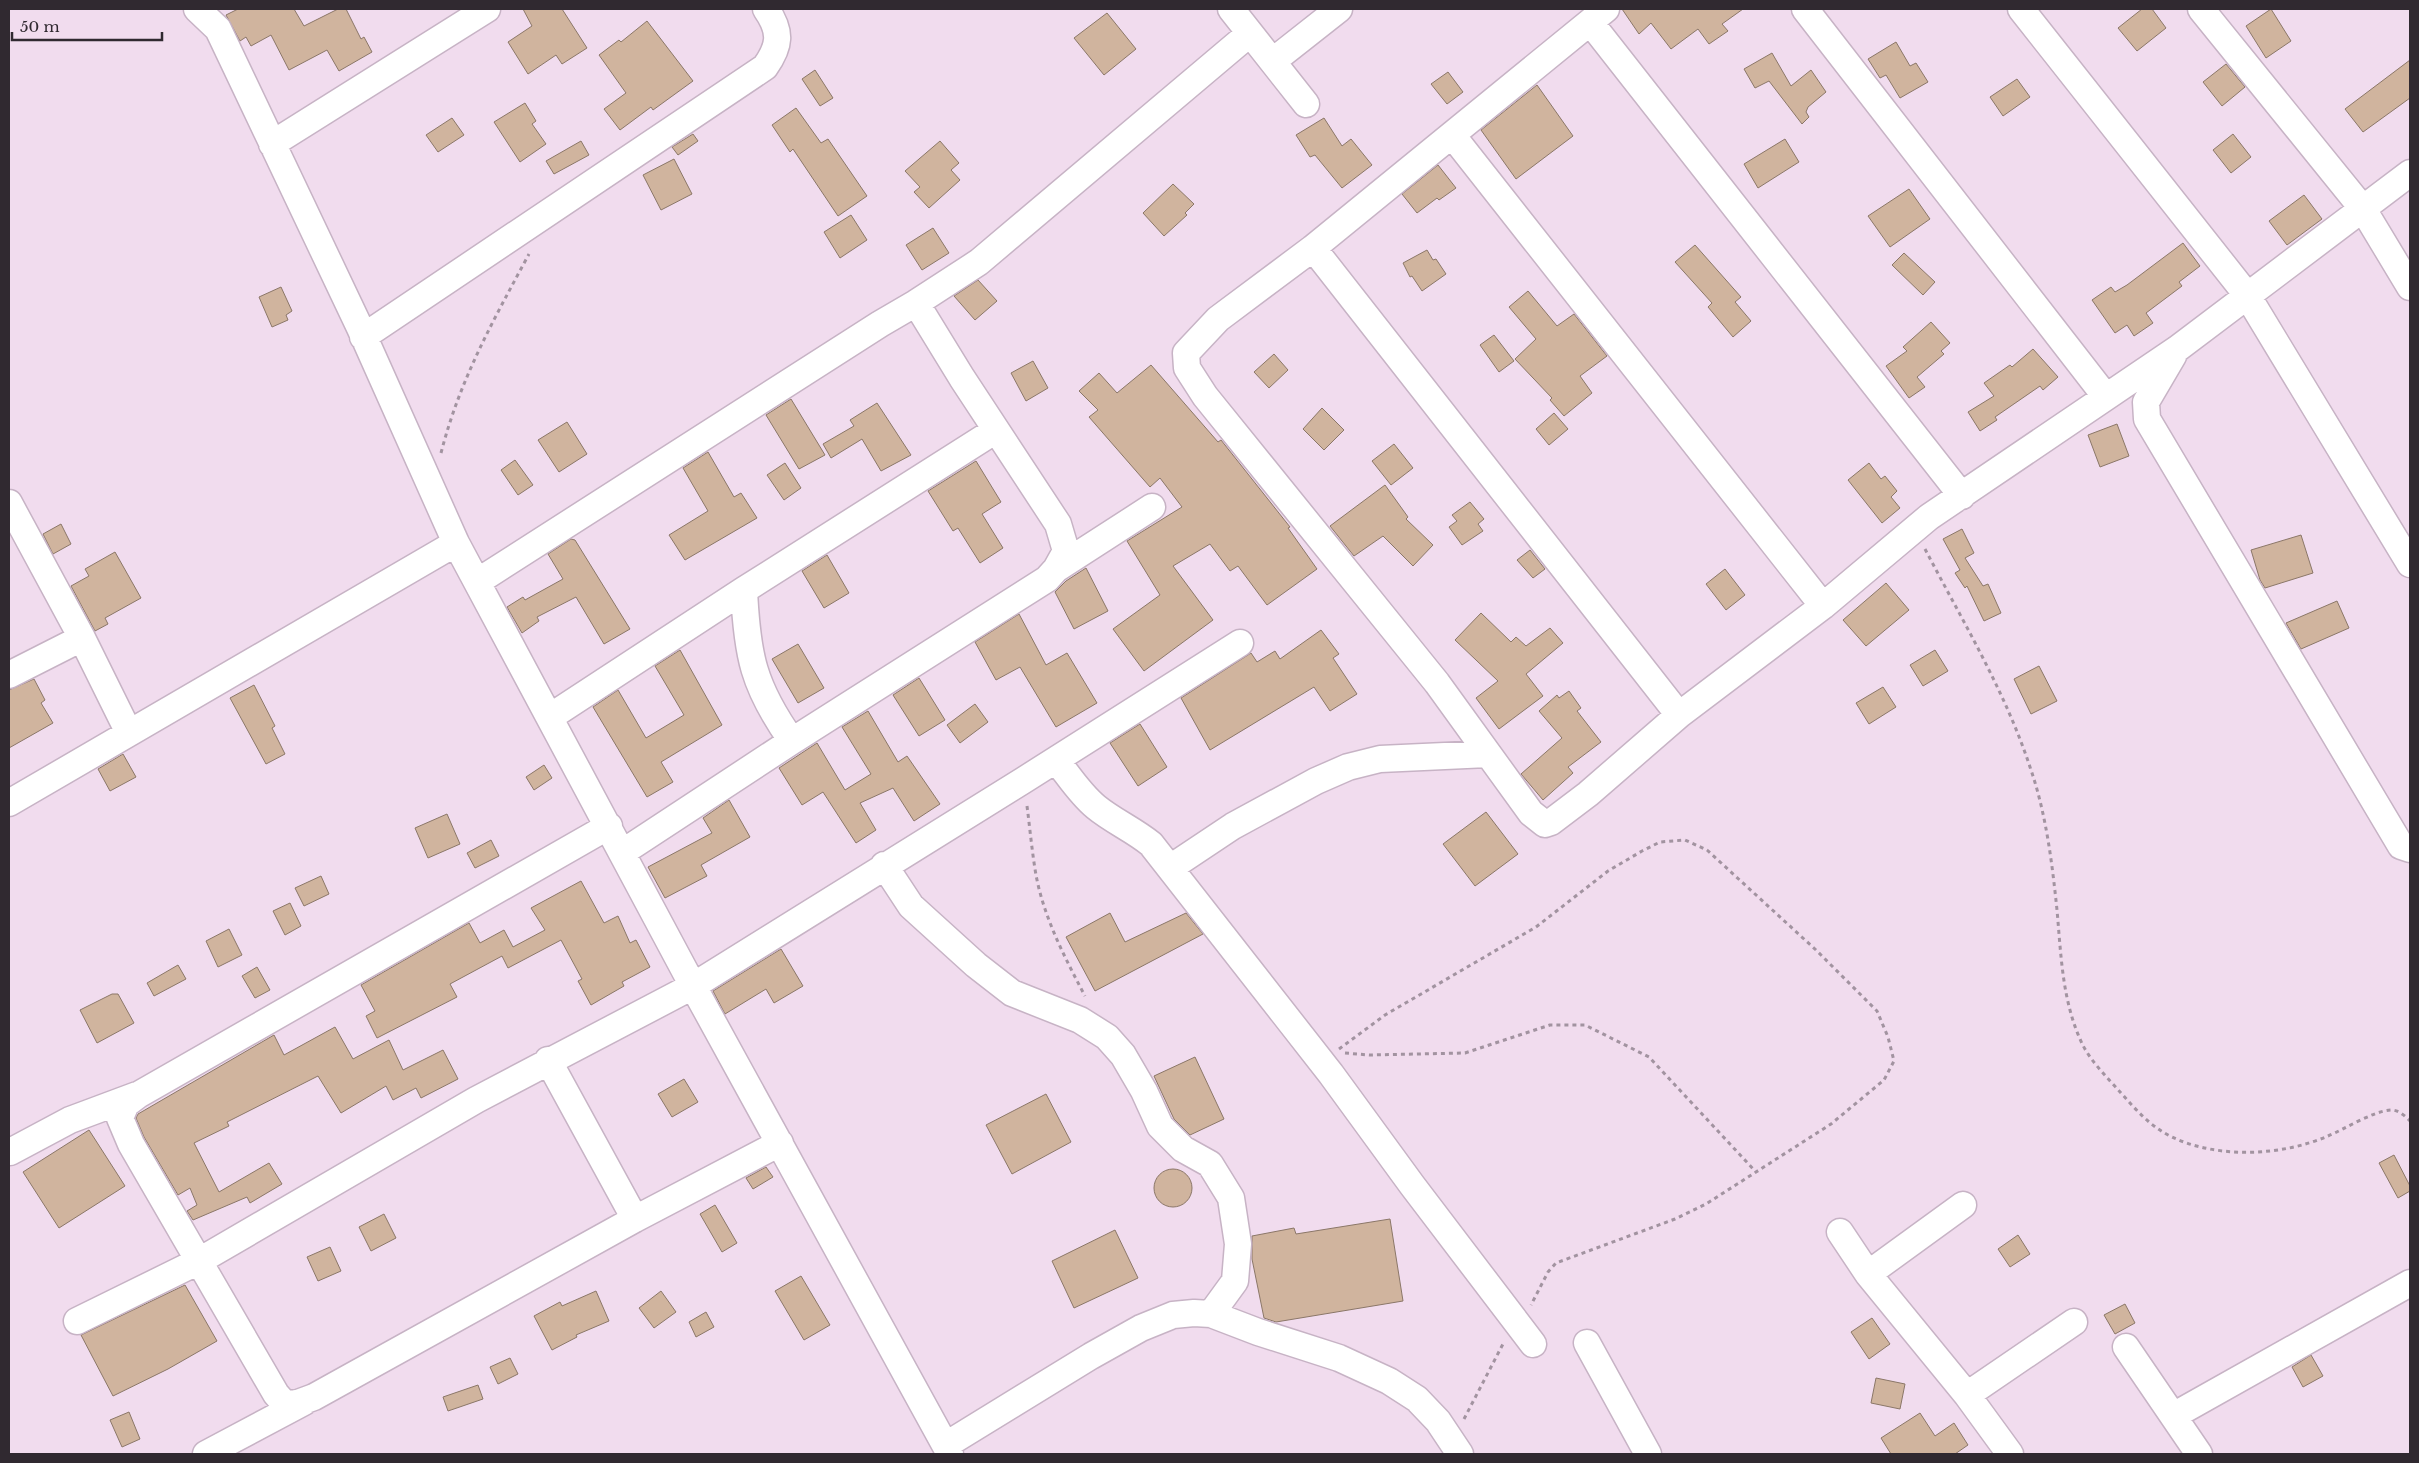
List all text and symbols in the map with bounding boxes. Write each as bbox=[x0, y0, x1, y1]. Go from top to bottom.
scale bar bbox=[12, 10, 162, 42]
text: 50 m bbox=[20, 17, 60, 36]

